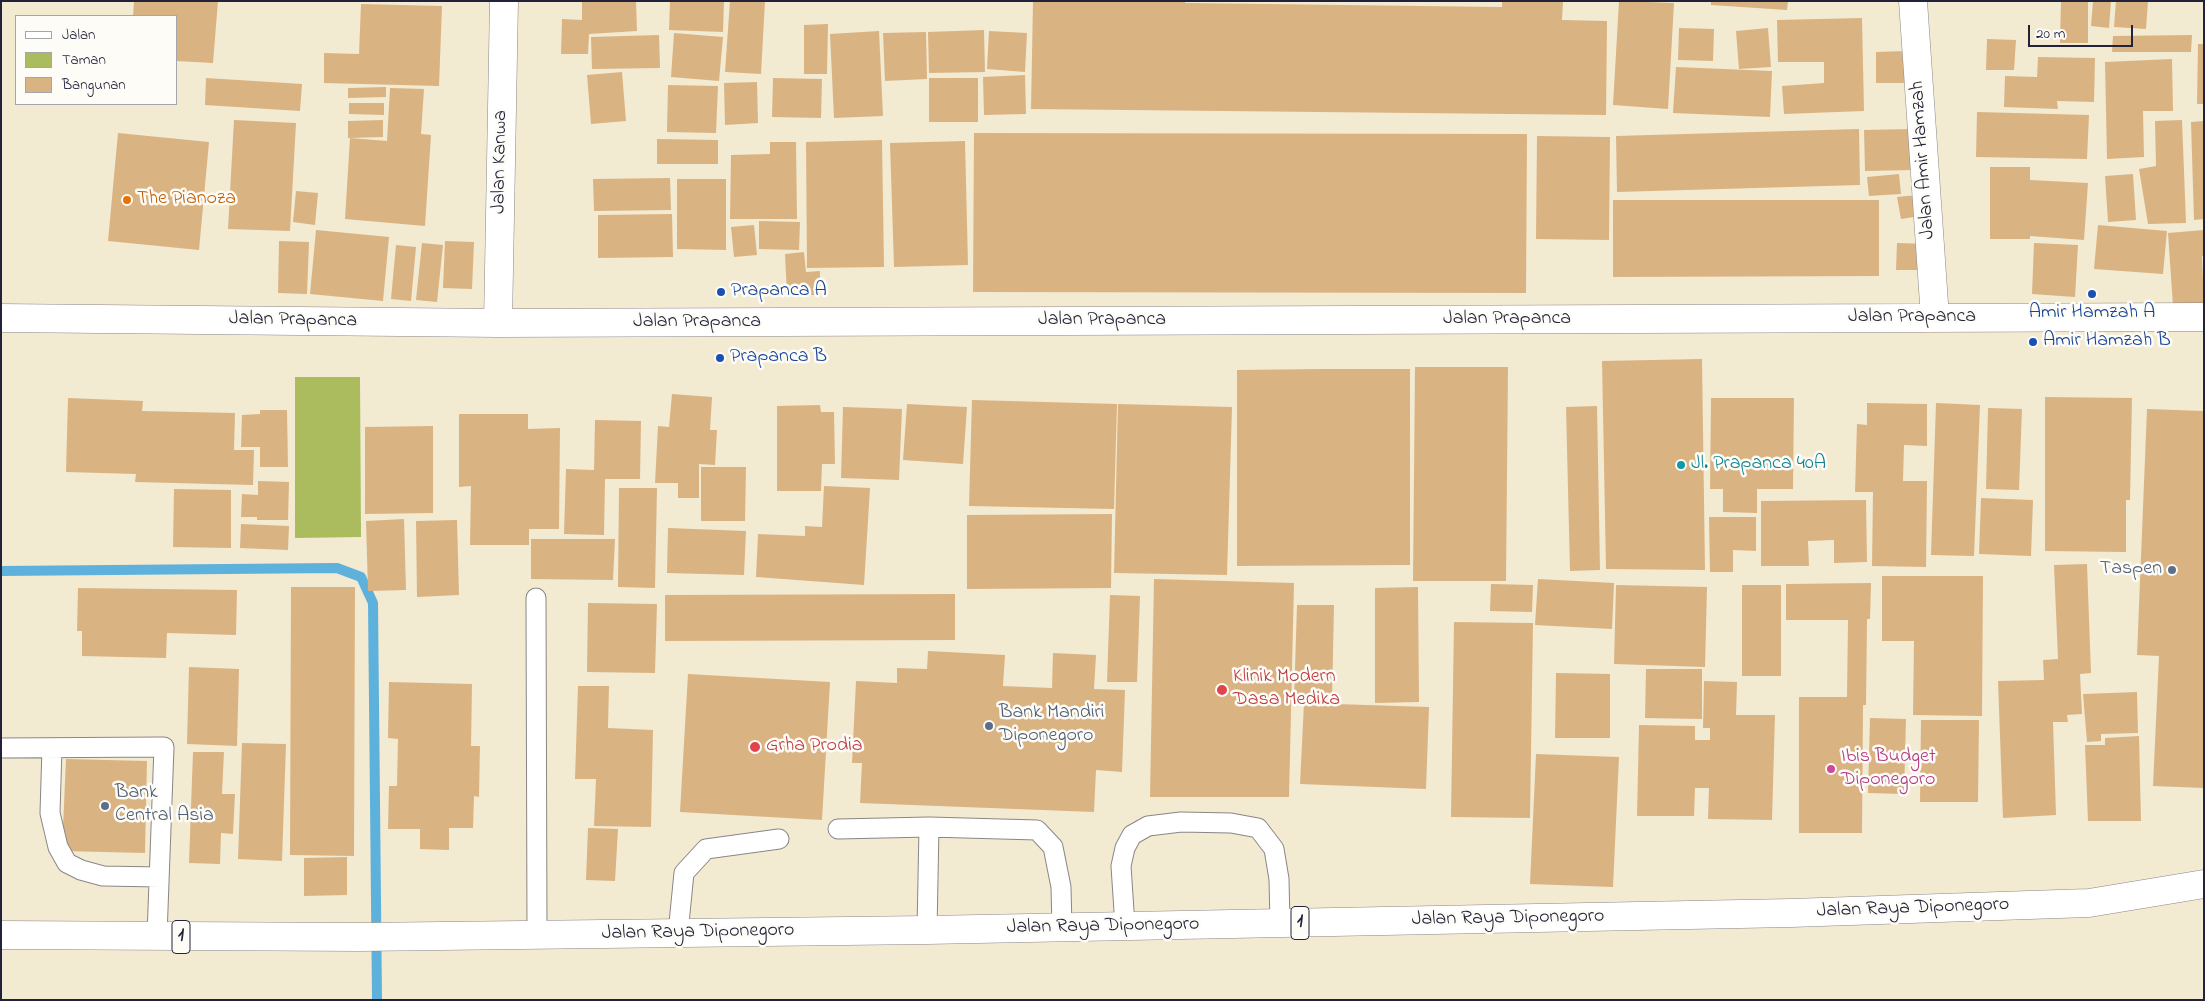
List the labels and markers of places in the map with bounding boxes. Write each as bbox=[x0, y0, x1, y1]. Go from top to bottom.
place label: The Pianoza bbox=[137, 188, 236, 212]
marker: The Pianoza bbox=[121, 194, 133, 206]
place label: Prapanca A bbox=[731, 280, 827, 304]
marker: Prapanca A bbox=[715, 286, 727, 298]
marker: Amir Hamzah A bbox=[2086, 288, 2098, 300]
place label: Amir Hamzah A bbox=[2029, 302, 2155, 326]
place label: Amir Hamzah B bbox=[2043, 330, 2171, 354]
marker: Amir Hamzah B bbox=[2027, 336, 2039, 348]
place label: Prapanca B bbox=[730, 346, 827, 370]
marker: Prapanca B bbox=[714, 352, 726, 364]
place label: Jl. Prapanca 40A bbox=[1691, 453, 1826, 477]
marker: Jl. Prapanca 40A bbox=[1675, 459, 1687, 471]
place label: Taspen bbox=[2100, 558, 2162, 582]
marker: Taspen bbox=[2166, 564, 2178, 576]
place label: Klinik Modern Dasa Medika bbox=[1233, 666, 1340, 713]
marker: Klinik Modern Dasa Medika bbox=[1215, 683, 1229, 697]
place label: Bank Mandiri Diponegoro bbox=[999, 702, 1104, 749]
marker: Bank Mandiri Diponegoro bbox=[983, 720, 995, 732]
place label: Grha Prodia bbox=[766, 735, 863, 759]
marker: Grha Prodia bbox=[748, 740, 762, 754]
place label: Ibis Budget Diponegoro bbox=[1841, 746, 1936, 793]
marker: Ibis Budget Diponegoro bbox=[1825, 763, 1837, 775]
place label: Bank Central Asia bbox=[115, 782, 214, 829]
marker: Bank Central Asia bbox=[99, 800, 111, 812]

